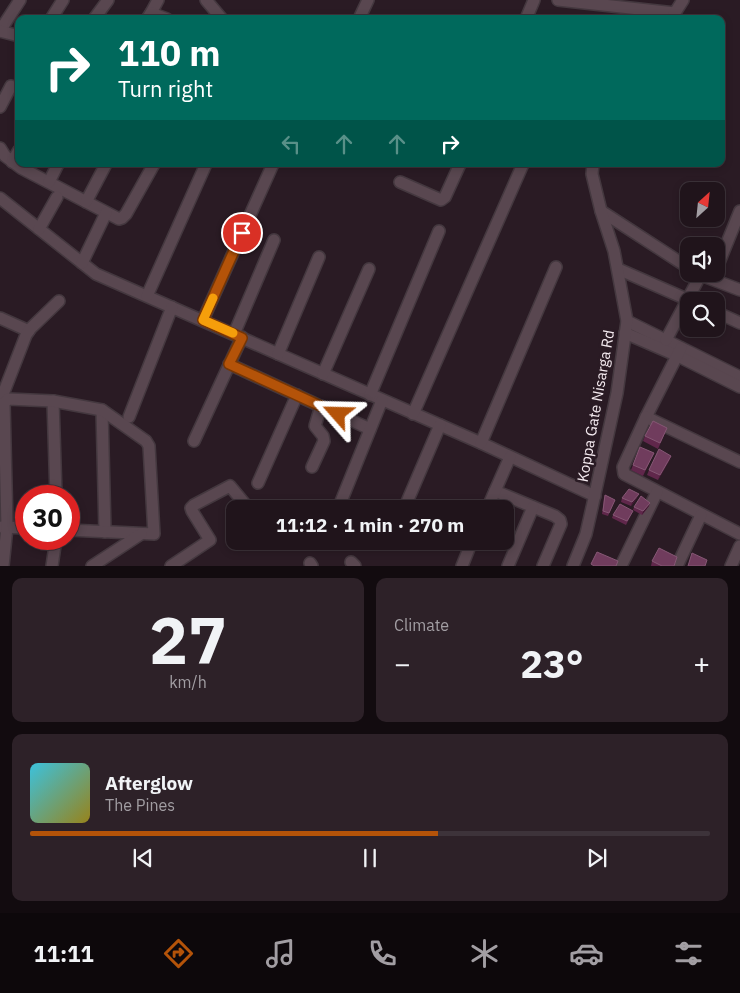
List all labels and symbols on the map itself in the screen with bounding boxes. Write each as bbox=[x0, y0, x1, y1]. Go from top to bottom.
north arrow bbox=[680, 182, 725, 228]
pin bbox=[221, 212, 263, 254]
street label: Koppa Gate Nisarga Rd bbox=[573, 328, 618, 484]
position arrow bbox=[311, 387, 363, 439]
speed limit sign: 30 bbox=[15, 485, 80, 550]

